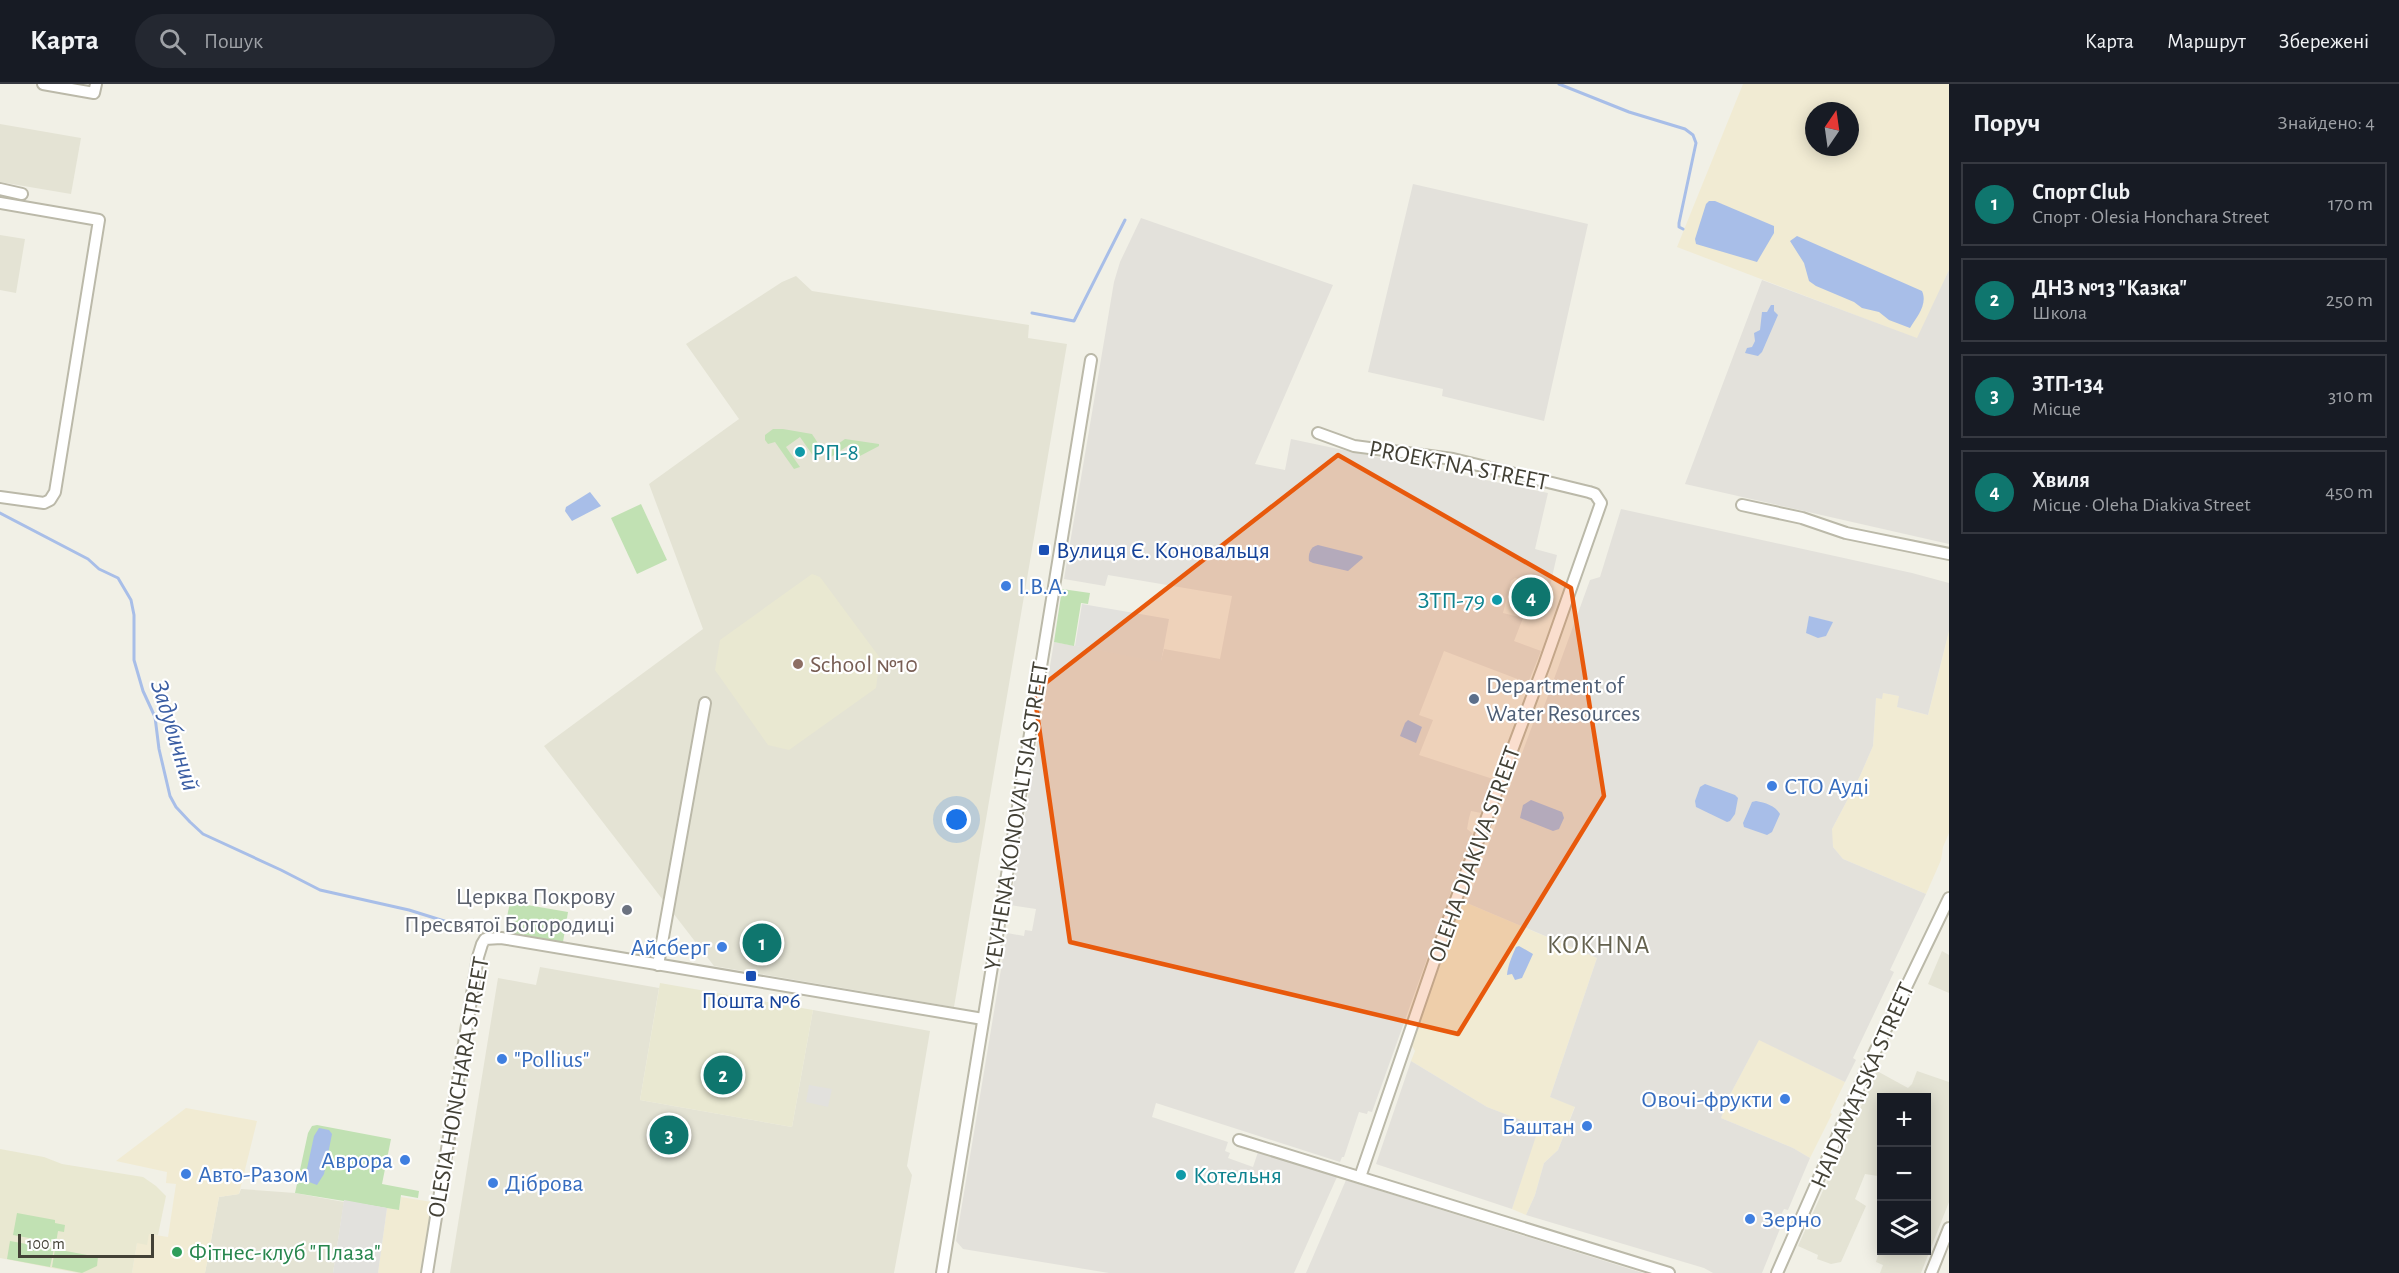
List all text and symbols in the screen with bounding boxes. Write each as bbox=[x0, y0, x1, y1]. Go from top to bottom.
search box bbox=[135, 14, 555, 68]
icon: search bbox=[156, 25, 189, 58]
text: Карта bbox=[30, 27, 99, 55]
text: Пошук bbox=[204, 30, 263, 52]
text: Карта bbox=[2085, 31, 2134, 52]
text: Маршрут bbox=[2167, 31, 2246, 52]
text: Збережені bbox=[2279, 31, 2369, 52]
north arrow bbox=[1805, 102, 1859, 156]
text: Поруч bbox=[1973, 110, 2040, 136]
text: Знайдено: 4 bbox=[2277, 113, 2375, 133]
text: Спорт Club bbox=[2032, 181, 2130, 203]
text: 1 bbox=[1991, 194, 1998, 214]
text: 170 m bbox=[2328, 194, 2373, 214]
text: Спорт · Olesia Honchara Street bbox=[2032, 207, 2269, 227]
text: ДНЗ №13 "Казка" bbox=[2032, 277, 2187, 299]
text: 2 bbox=[1990, 290, 1999, 310]
text: 250 m bbox=[2326, 290, 2373, 310]
text: Школа bbox=[2032, 303, 2087, 323]
text: ЗТП-134 bbox=[2032, 373, 2104, 395]
text: 3 bbox=[1990, 386, 1999, 406]
text: 310 m bbox=[2328, 386, 2373, 406]
text: Місце bbox=[2032, 399, 2081, 419]
street label: PROEKTNA STREET bbox=[1367, 437, 1551, 495]
place label: РП-8 bbox=[812, 441, 859, 465]
marker: РП-8 bbox=[793, 445, 807, 459]
text: Хвиля bbox=[2032, 469, 2090, 491]
text: 4 bbox=[1989, 482, 2000, 502]
text: 450 m bbox=[2325, 482, 2373, 502]
text: Місце · Oleha Diakiva Street bbox=[2032, 495, 2251, 515]
place label: Вулиця Є. Коновальця bbox=[1056, 539, 1270, 563]
marker: Вулиця Є. Коновальця bbox=[1037, 543, 1051, 557]
pin: 4 bbox=[1512, 574, 1550, 620]
place label: І.В.А. bbox=[1018, 575, 1068, 599]
marker: І.В.А. bbox=[999, 579, 1013, 593]
place label: ЗТП-79 bbox=[1418, 589, 1485, 613]
marker: ЗТП-79 bbox=[1490, 593, 1504, 607]
place label: School №10 bbox=[810, 653, 918, 677]
marker: School №10 bbox=[791, 657, 805, 671]
street label: YEVHENA KONOVALTSIA STREET bbox=[981, 660, 1053, 972]
place label: Department of Water Resources bbox=[1486, 674, 1640, 726]
water label: Задубичний bbox=[146, 677, 204, 794]
marker: Department of Water Resources bbox=[1467, 692, 1481, 706]
street label: OLEHA DIAKIVA STREET bbox=[1425, 743, 1525, 965]
place label: СТО Ауді bbox=[1784, 775, 1869, 799]
marker: СТО Ауді bbox=[1765, 779, 1779, 793]
your location bbox=[942, 805, 971, 834]
place label: Церква Покрову Пресвятої Богородиці bbox=[404, 885, 616, 937]
marker: Церква Покрову Пресвятої Богородиці bbox=[620, 903, 634, 917]
pin: 1 bbox=[742, 920, 782, 966]
district label: KOKHNA bbox=[1547, 932, 1651, 958]
place label: Айсберг bbox=[630, 936, 711, 960]
marker: Айсберг bbox=[715, 940, 729, 954]
street label: OLESIA HONCHARA STREET bbox=[424, 955, 494, 1219]
marker: Пошта №6 bbox=[744, 969, 758, 983]
street label: HAIDAMATSKA STREET bbox=[1807, 979, 1919, 1192]
place label: Пошта №6 bbox=[701, 989, 801, 1013]
place label: "Pollius" bbox=[514, 1048, 589, 1072]
marker: "Pollius" bbox=[495, 1052, 509, 1066]
pin: 2 bbox=[704, 1052, 742, 1098]
place label: Овочі-фрукти bbox=[1641, 1088, 1773, 1112]
marker: Овочі-фрукти bbox=[1778, 1092, 1792, 1106]
map controls bbox=[1877, 1093, 1931, 1255]
button: + bbox=[1877, 1093, 1931, 1147]
pin: 3 bbox=[650, 1112, 688, 1158]
place label: Баштан bbox=[1502, 1115, 1575, 1139]
marker: Баштан bbox=[1580, 1119, 1594, 1133]
button: − bbox=[1877, 1147, 1931, 1201]
place label: Аврора bbox=[321, 1149, 393, 1173]
marker: Аврора bbox=[398, 1153, 412, 1167]
place label: Авто-Разом bbox=[198, 1163, 309, 1187]
place label: Котельня bbox=[1193, 1164, 1282, 1188]
marker: Авто-Разом bbox=[179, 1167, 193, 1181]
marker: Котельня bbox=[1174, 1168, 1188, 1182]
place label: Діброва bbox=[505, 1172, 584, 1196]
marker: Діброва bbox=[486, 1176, 500, 1190]
button: layers bbox=[1877, 1201, 1931, 1255]
place label: Зерно bbox=[1762, 1208, 1822, 1232]
marker: Зерно bbox=[1743, 1212, 1757, 1226]
scale bar bbox=[18, 1231, 154, 1258]
text: 100 m bbox=[27, 1236, 65, 1252]
place label: Фітнес-клуб "Плаза" bbox=[189, 1241, 381, 1265]
marker: Фітнес-клуб "Плаза" bbox=[170, 1245, 184, 1259]

